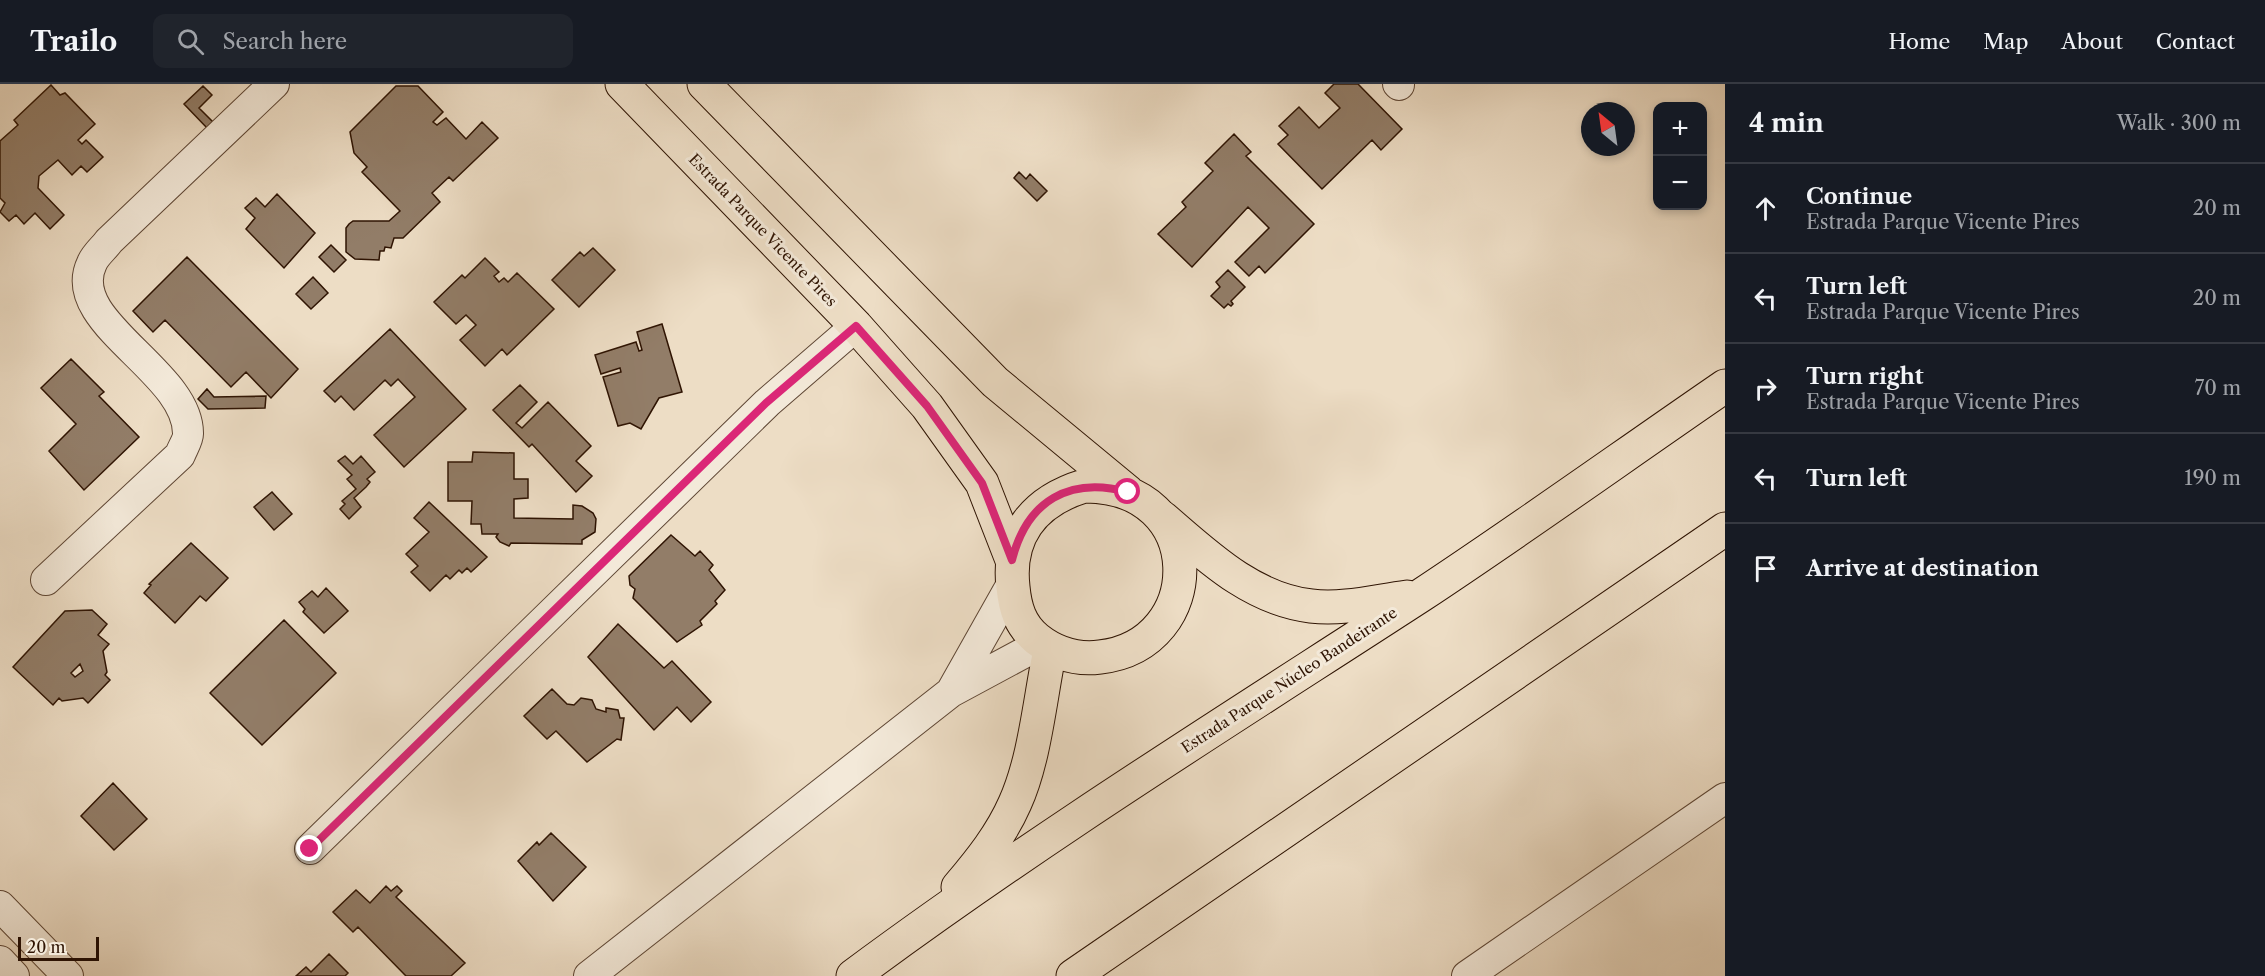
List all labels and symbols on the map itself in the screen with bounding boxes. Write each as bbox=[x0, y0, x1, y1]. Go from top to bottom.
north arrow bbox=[1581, 102, 1635, 156]
street label: Estrada Parque Vicente Pires bbox=[685, 150, 841, 310]
route start bbox=[1114, 478, 1140, 504]
street label: Estrada Parque Núcleo Bandeirante bbox=[1177, 603, 1401, 757]
route end bbox=[296, 835, 322, 861]
scale bar bbox=[18, 934, 99, 962]

